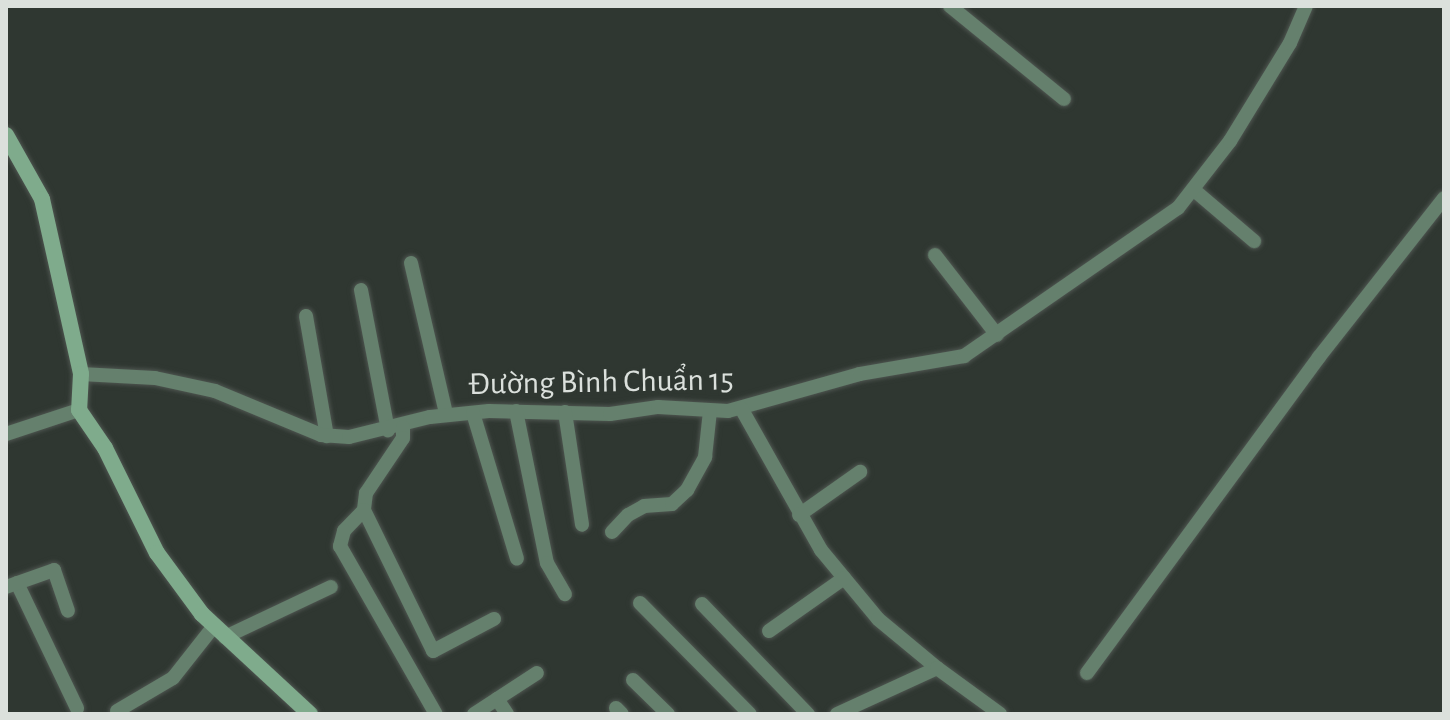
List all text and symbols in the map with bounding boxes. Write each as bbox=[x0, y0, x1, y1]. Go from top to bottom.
street label: Đường Bình Chuẩn 15 bbox=[468, 360, 734, 404]

